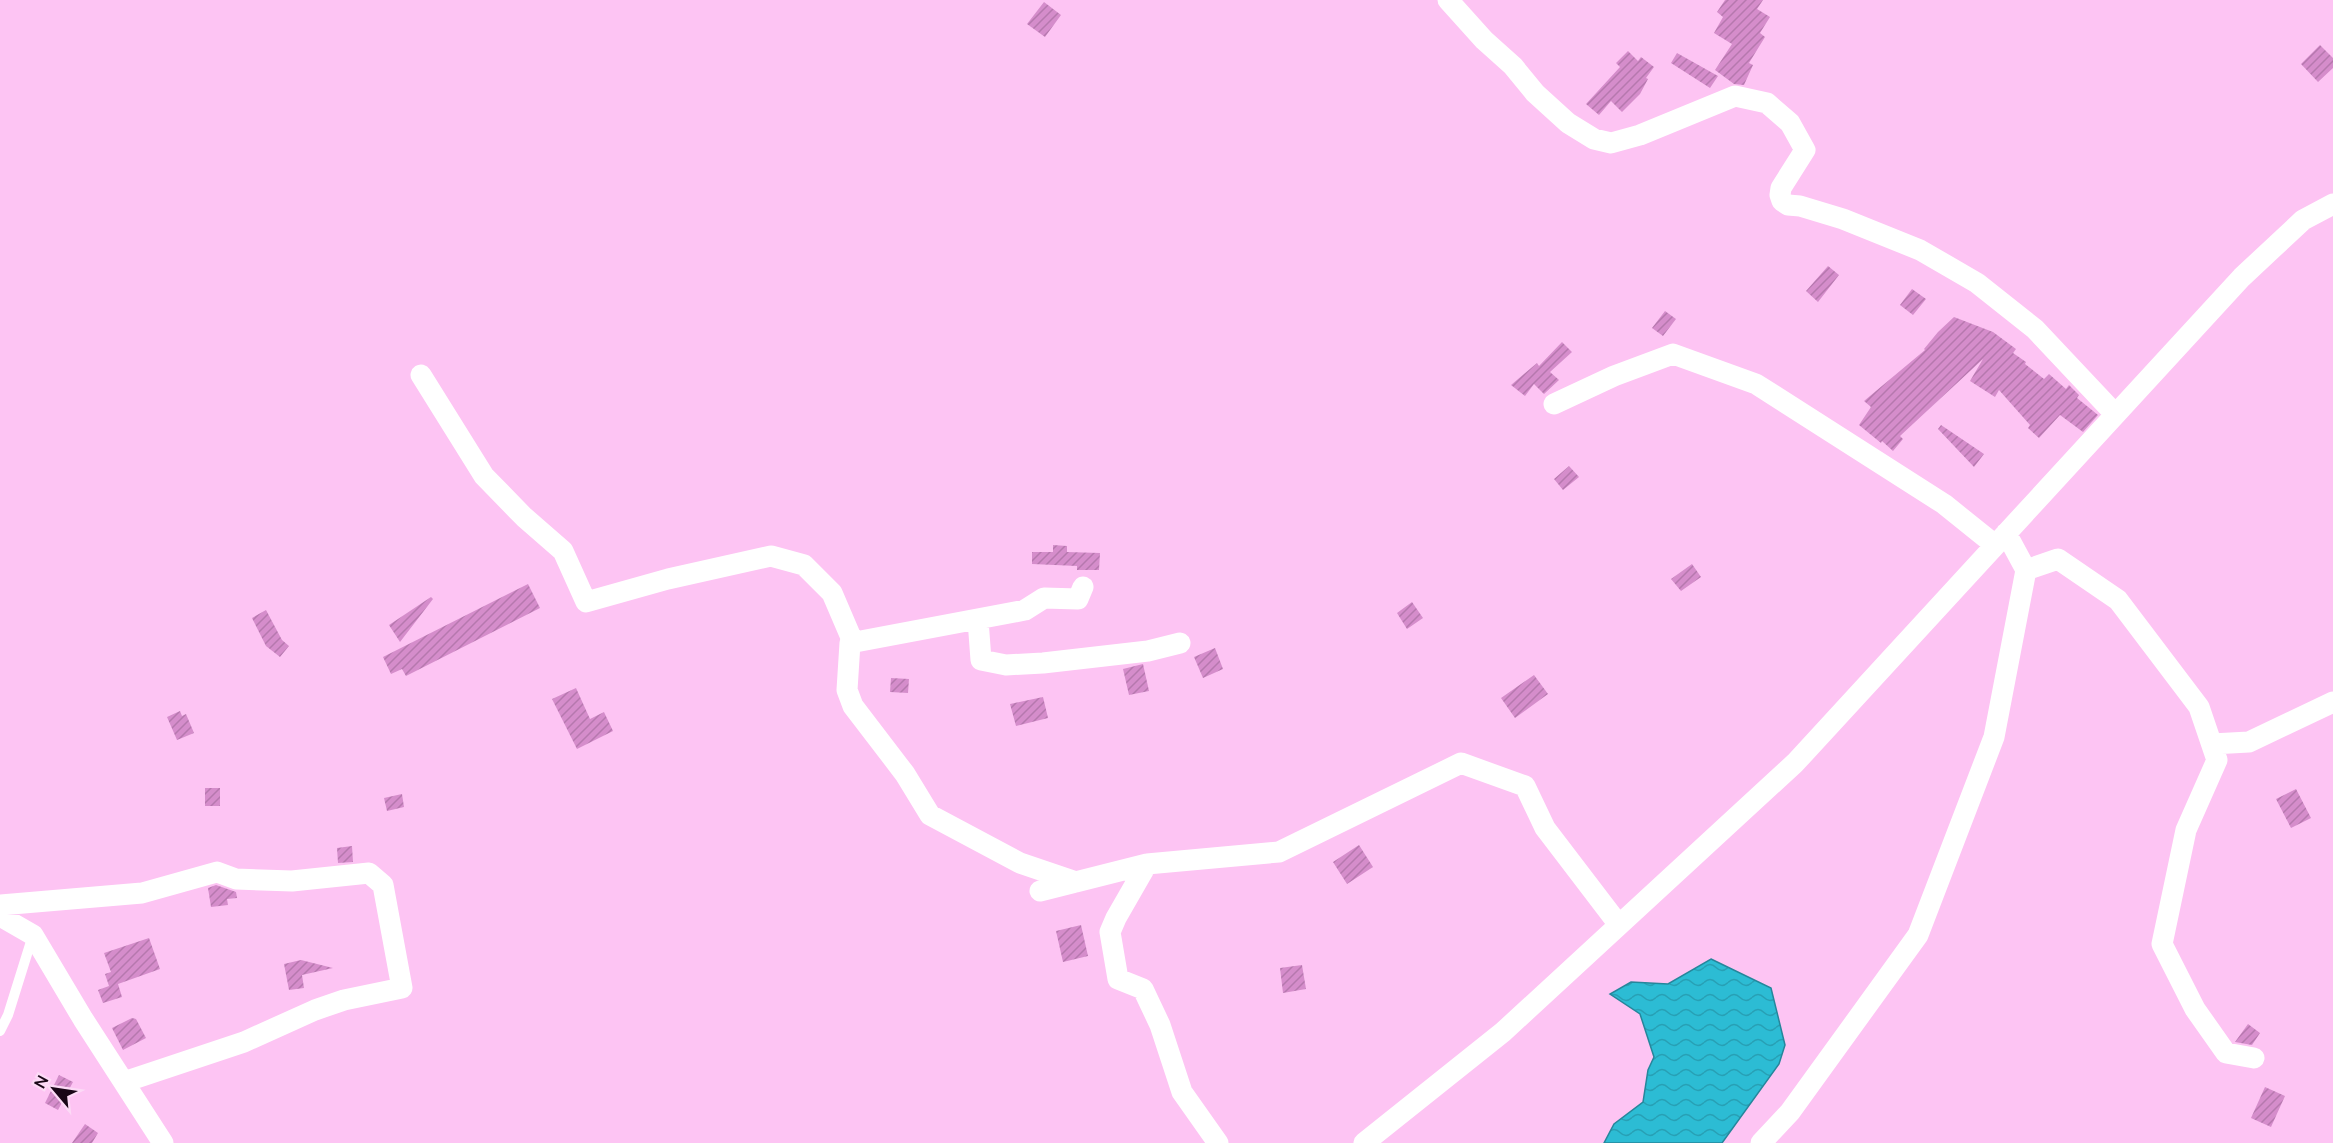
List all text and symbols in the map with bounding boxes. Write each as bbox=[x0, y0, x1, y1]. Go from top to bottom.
north arrow bbox=[24, 1059, 84, 1119]
text: N bbox=[29, 1072, 54, 1093]

